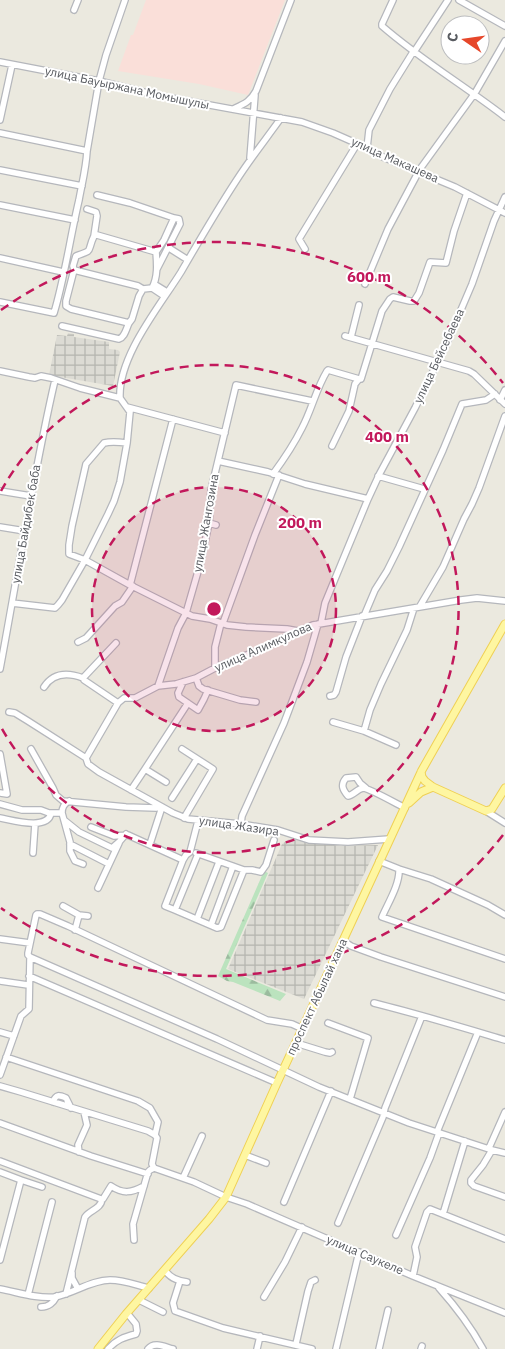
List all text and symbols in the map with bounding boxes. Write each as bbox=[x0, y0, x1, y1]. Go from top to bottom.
north arrow bbox=[440, 15, 490, 65]
text: С bbox=[443, 31, 462, 44]
street label: улица Бауыржана Момышулы bbox=[44, 63, 211, 112]
street label: улица Макашева bbox=[349, 134, 442, 186]
text: 600 m bbox=[347, 267, 391, 286]
street label: улица Бейсебаева bbox=[410, 306, 467, 406]
text: 400 m bbox=[365, 427, 409, 446]
street label: улица Байдибек баба bbox=[8, 463, 43, 585]
street label: улица Жангозина bbox=[189, 472, 222, 573]
text: 200 m bbox=[278, 513, 322, 532]
centre of rings bbox=[205, 600, 223, 618]
street label: улица Алимкулова bbox=[212, 618, 314, 675]
street label: улица Жазира bbox=[198, 812, 281, 839]
street label: проспект Абылай хана bbox=[283, 935, 350, 1058]
street label: улица Саукеле bbox=[324, 1232, 406, 1278]

